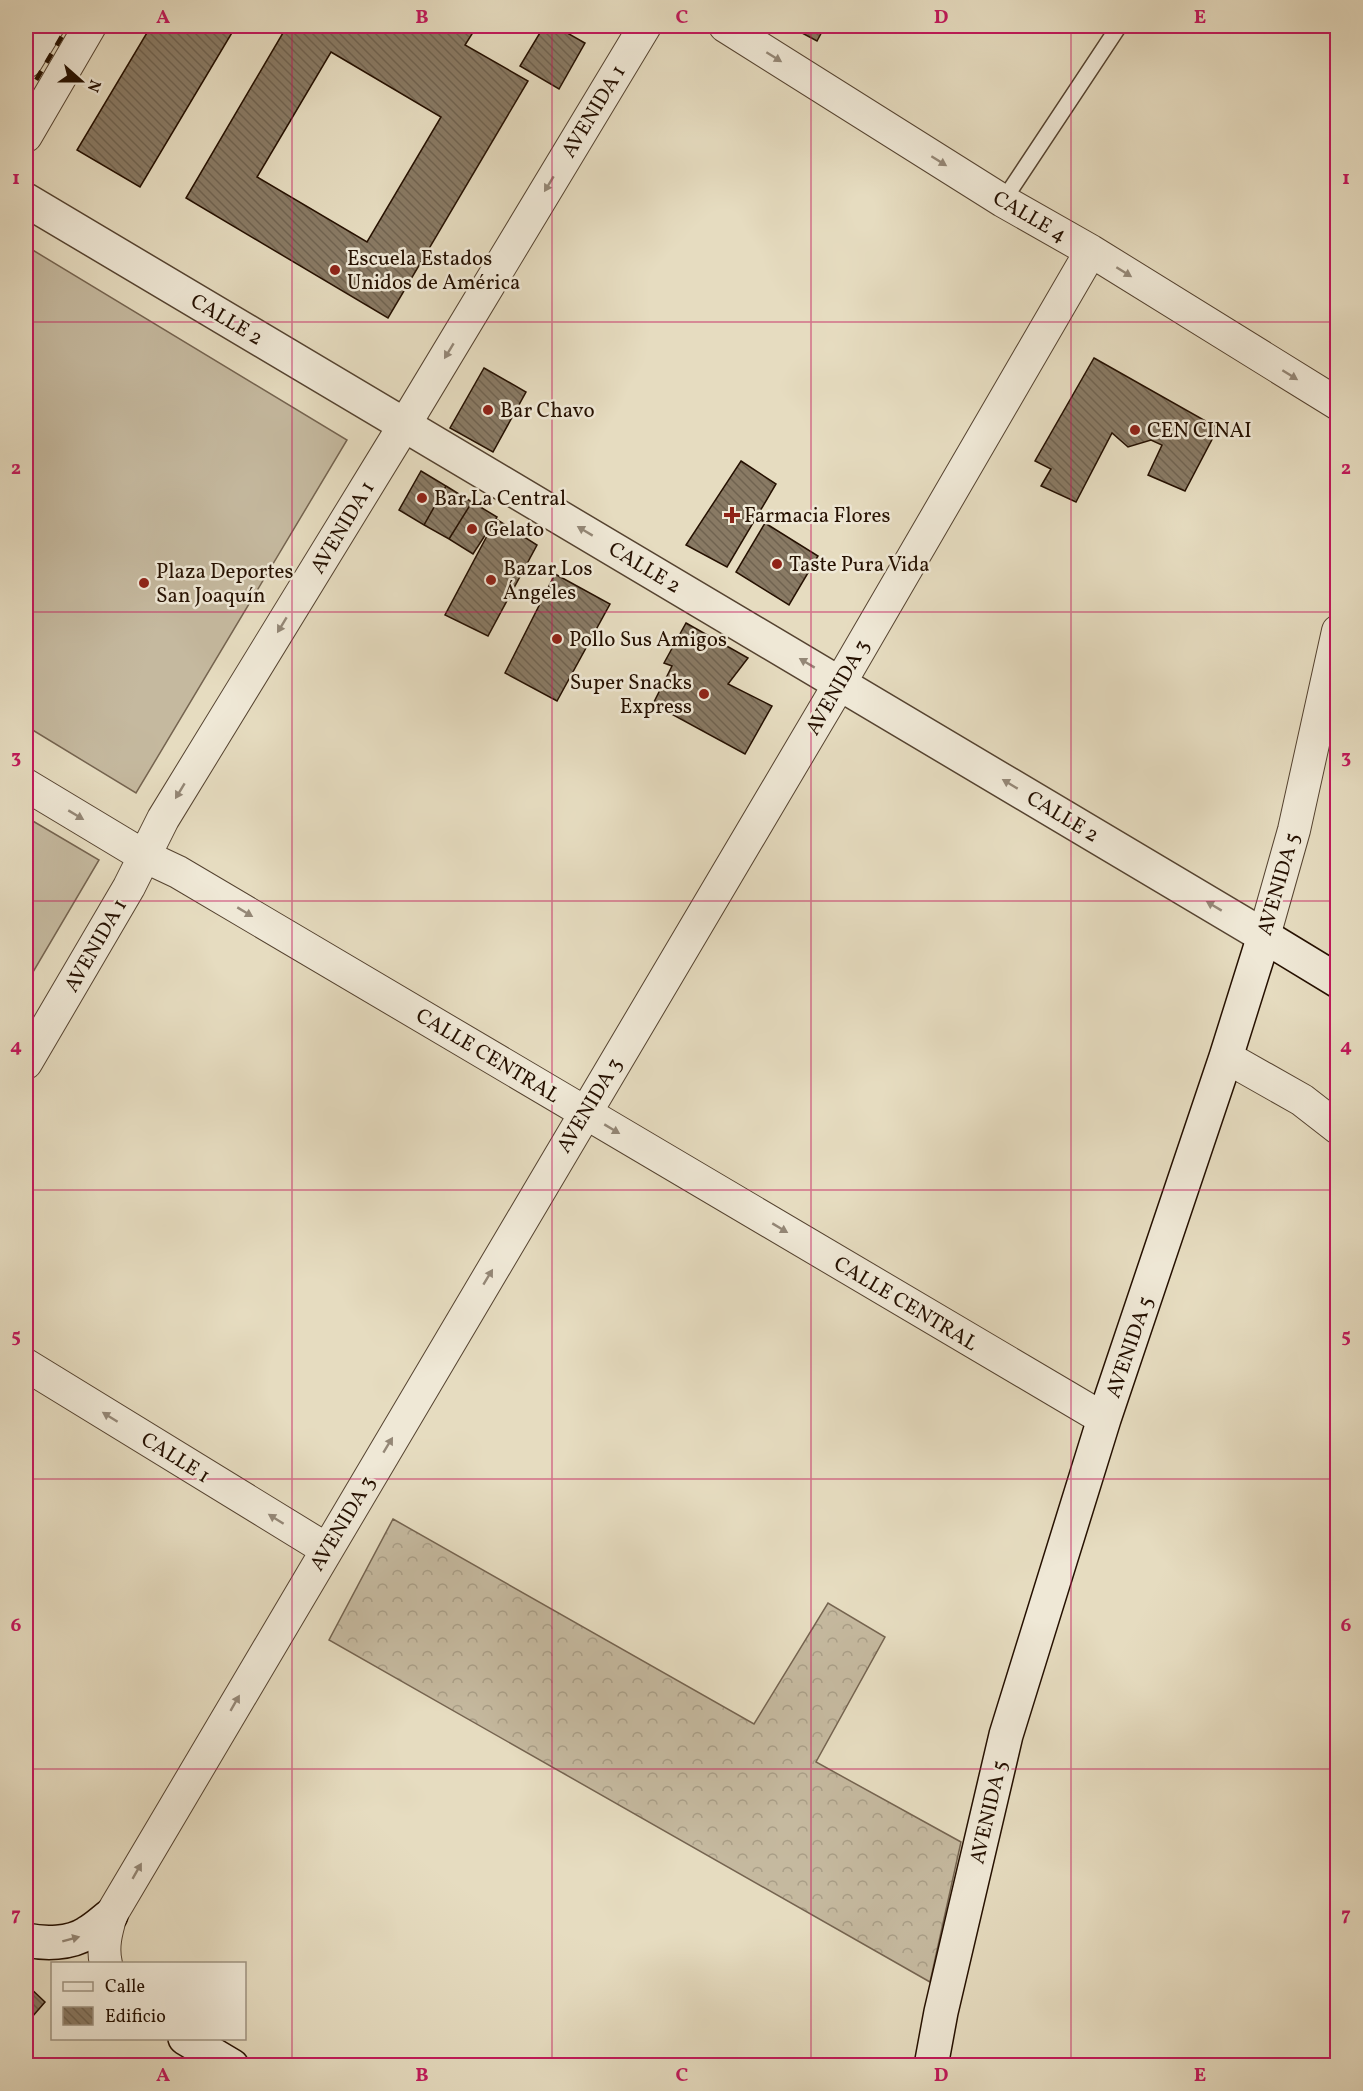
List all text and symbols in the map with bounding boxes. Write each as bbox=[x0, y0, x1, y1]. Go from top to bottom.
text: A bbox=[156, 4, 170, 32]
text: B bbox=[415, 4, 429, 32]
text: C bbox=[676, 4, 689, 32]
text: D bbox=[934, 4, 948, 32]
text: E bbox=[1194, 4, 1206, 32]
north arrow bbox=[51, 51, 111, 111]
one-way arrow bbox=[766, 51, 782, 62]
street label: AVENIDA 1 bbox=[555, 60, 633, 164]
text: N bbox=[81, 76, 105, 95]
one-way arrow bbox=[931, 155, 947, 166]
text: 1 bbox=[12, 165, 20, 193]
text: 1 bbox=[1342, 165, 1350, 193]
one-way arrow bbox=[544, 176, 555, 192]
street label: CALLE 4 bbox=[987, 184, 1072, 250]
place label: Escuela Estados Unidos de América bbox=[347, 245, 521, 298]
marker: Escuela Estados Unidos de América bbox=[328, 263, 342, 277]
one-way arrow bbox=[1116, 266, 1132, 277]
street label: CALLE 2 bbox=[185, 287, 268, 353]
one-way arrow bbox=[444, 343, 454, 360]
one-way arrow bbox=[1282, 369, 1298, 380]
place label: Bar Chavo bbox=[500, 397, 595, 426]
marker: Bar Chavo bbox=[481, 403, 495, 417]
place label: CEN CINAI bbox=[1147, 417, 1252, 446]
marker: CEN CINAI bbox=[1128, 423, 1142, 437]
text: 2 bbox=[11, 455, 21, 483]
text: 2 bbox=[1341, 455, 1351, 483]
street label: AVENIDA 1 bbox=[304, 476, 382, 580]
place label: Bar La Central bbox=[434, 485, 566, 514]
marker: Bar La Central bbox=[415, 491, 429, 505]
place label: Farmacia Flores bbox=[744, 502, 890, 531]
marker: Farmacia Flores bbox=[725, 508, 739, 522]
place label: Gelato bbox=[484, 516, 544, 545]
marker: Gelato bbox=[465, 522, 479, 536]
one-way arrow bbox=[576, 526, 593, 536]
street label: CALLE 2 bbox=[603, 535, 686, 601]
place label: Taste Pura Vida bbox=[789, 551, 930, 580]
place label: Bazar Los Ángeles bbox=[503, 555, 592, 608]
marker: Taste Pura Vida bbox=[770, 557, 784, 571]
place label: Plaza Deportes San Joaquín bbox=[156, 558, 294, 611]
marker: Bazar Los Ángeles bbox=[484, 573, 498, 587]
marker: Plaza Deportes San Joaquín bbox=[137, 576, 151, 590]
one-way arrow bbox=[277, 617, 288, 633]
place label: Pollo Sus Amigos bbox=[569, 626, 727, 655]
marker: Pollo Sus Amigos bbox=[550, 632, 564, 646]
street label: AVENIDA 3 bbox=[799, 634, 877, 741]
one-way arrow bbox=[799, 657, 815, 668]
place label: Super Snacks Express bbox=[570, 669, 692, 722]
marker: Super Snacks Express bbox=[697, 687, 711, 701]
text: 3 bbox=[11, 744, 21, 772]
text: 3 bbox=[1341, 744, 1351, 772]
one-way arrow bbox=[1002, 779, 1018, 790]
one-way arrow bbox=[175, 783, 186, 799]
street label: CALLE 2 bbox=[1021, 784, 1104, 850]
one-way arrow bbox=[68, 810, 84, 821]
street label: AVENIDA 5 bbox=[1251, 830, 1308, 939]
street label: AVENIDA 1 bbox=[58, 894, 135, 998]
one-way arrow bbox=[1206, 901, 1222, 912]
one-way arrow bbox=[237, 906, 253, 917]
street label: CALLE CENTRAL bbox=[410, 1002, 565, 1111]
text: 4 bbox=[10, 1033, 22, 1061]
text: 4 bbox=[1340, 1033, 1352, 1061]
street label: AVENIDA 3 bbox=[550, 1053, 630, 1159]
one-way arrow bbox=[604, 1123, 620, 1134]
one-way arrow bbox=[771, 1222, 788, 1232]
street label: CALLE CENTRAL bbox=[828, 1250, 983, 1359]
one-way arrow bbox=[482, 1269, 493, 1285]
street label: AVENIDA 5 bbox=[1100, 1293, 1161, 1402]
text: 5 bbox=[11, 1323, 21, 1351]
text: 5 bbox=[1341, 1323, 1351, 1351]
one-way arrow bbox=[102, 1411, 118, 1422]
street label: CALLE 1 bbox=[135, 1426, 215, 1491]
one-way arrow bbox=[383, 1437, 394, 1453]
street label: AVENIDA 3 bbox=[303, 1471, 383, 1577]
one-way arrow bbox=[268, 1513, 284, 1524]
text: 6 bbox=[11, 1612, 22, 1640]
text: 6 bbox=[1341, 1612, 1352, 1640]
one-way arrow bbox=[230, 1695, 241, 1711]
street label: AVENIDA 5 bbox=[963, 1758, 1015, 1867]
one-way arrow bbox=[131, 1863, 142, 1879]
text: 7 bbox=[11, 1901, 21, 1929]
text: 7 bbox=[1341, 1901, 1351, 1929]
one-way arrow bbox=[62, 1933, 80, 1943]
legend bbox=[51, 1962, 246, 2040]
text: Calle bbox=[105, 1975, 145, 2000]
text: Edificio bbox=[105, 2005, 166, 2030]
text: A bbox=[156, 2062, 170, 2090]
text: B bbox=[415, 2062, 429, 2090]
text: C bbox=[676, 2062, 689, 2090]
text: D bbox=[934, 2062, 948, 2090]
text: E bbox=[1194, 2062, 1206, 2090]

